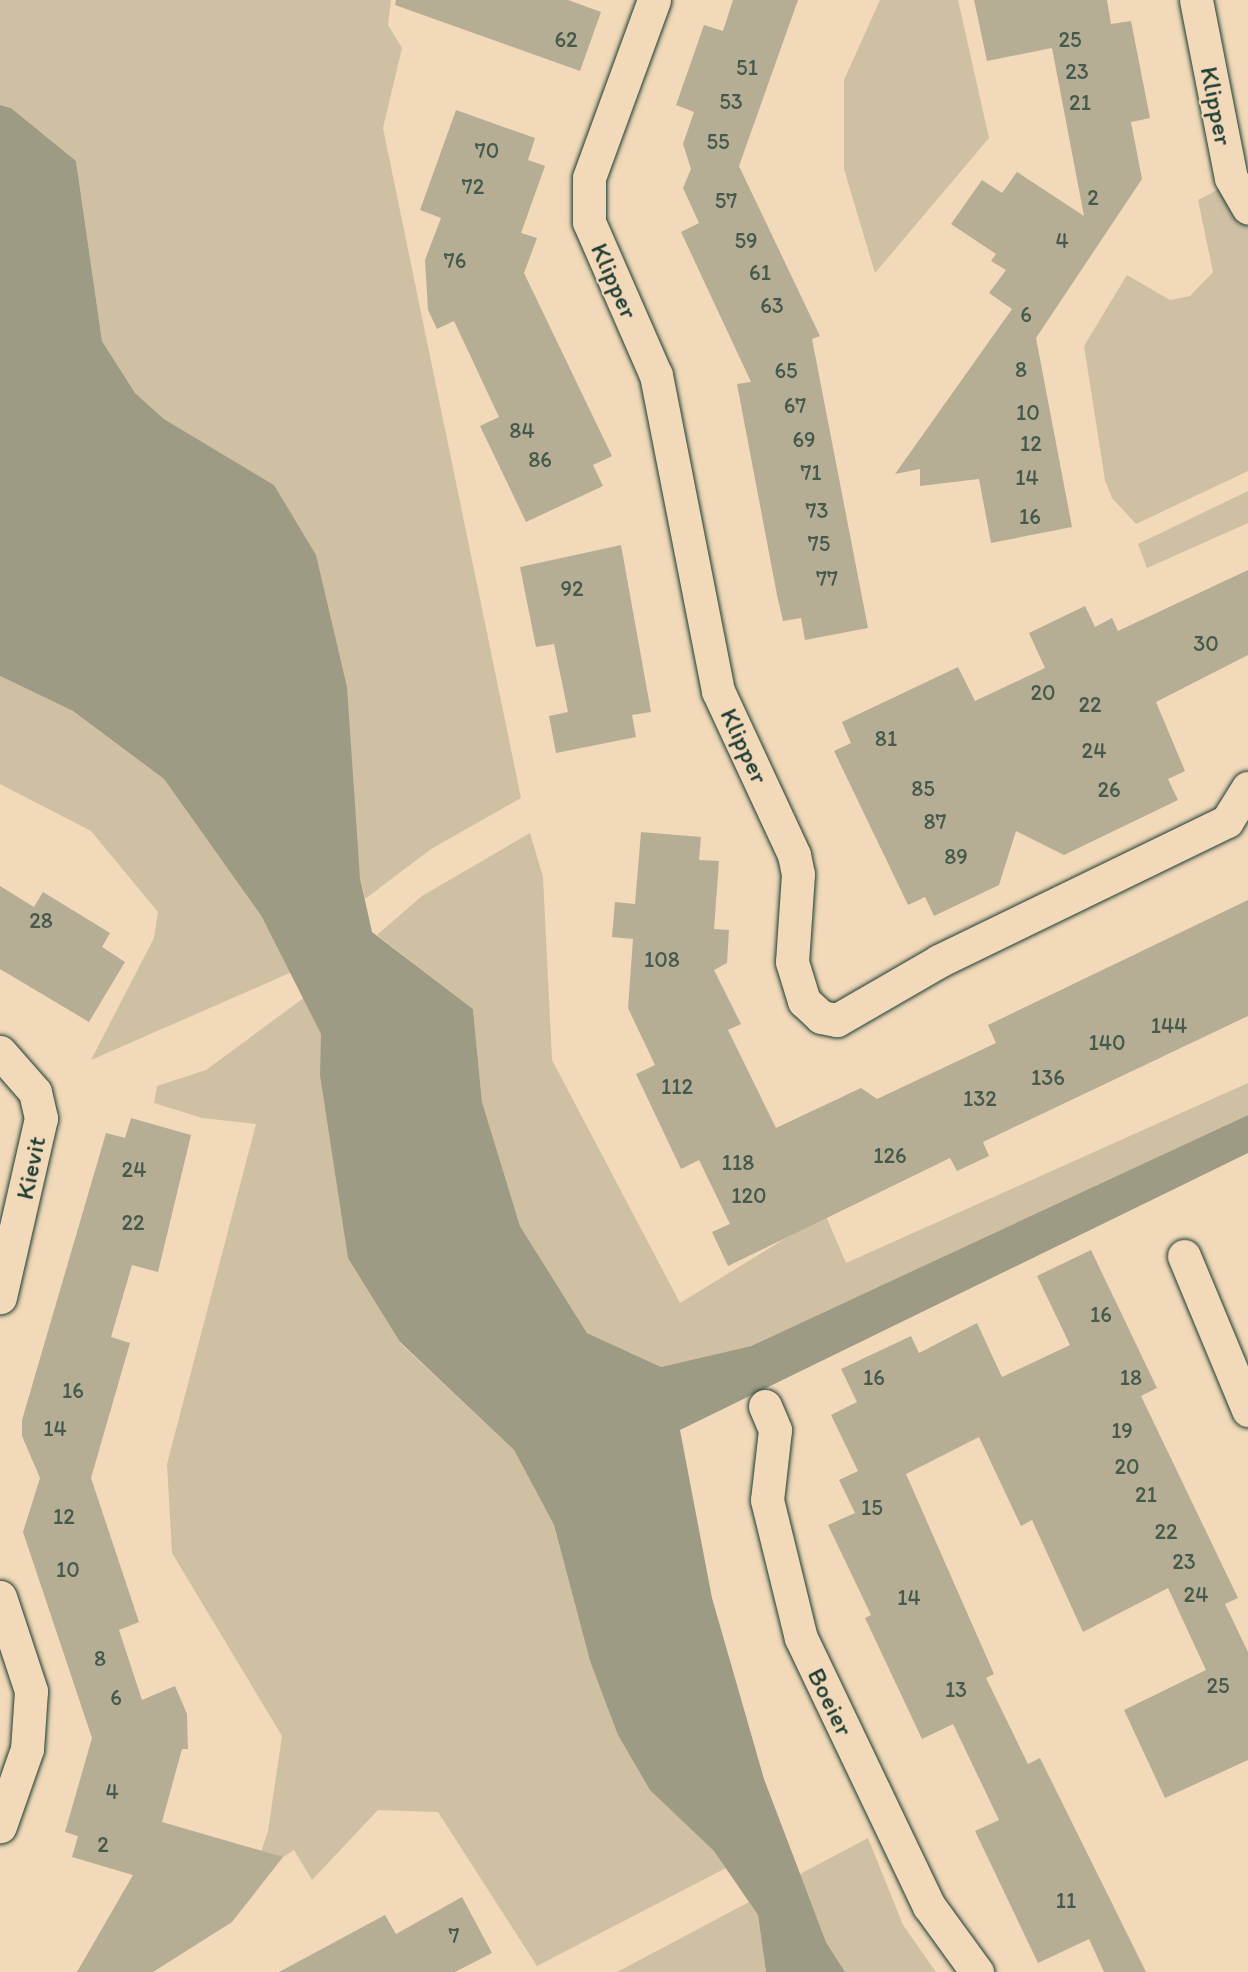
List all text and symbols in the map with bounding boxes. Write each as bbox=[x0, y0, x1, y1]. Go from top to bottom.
house number: 62 bbox=[554, 27, 578, 53]
house number: 25 bbox=[1058, 27, 1082, 53]
house number: 51 bbox=[736, 55, 758, 81]
house number: 23 bbox=[1065, 59, 1089, 85]
street label: Klipper bbox=[1193, 64, 1239, 148]
house number: 53 bbox=[719, 89, 743, 115]
house number: 21 bbox=[1069, 90, 1091, 116]
house number: 55 bbox=[706, 129, 730, 155]
house number: 70 bbox=[475, 138, 499, 164]
house number: 72 bbox=[462, 174, 484, 200]
house number: 2 bbox=[1087, 185, 1099, 211]
house number: 57 bbox=[715, 188, 737, 214]
house number: 59 bbox=[734, 228, 758, 254]
house number: 4 bbox=[1055, 228, 1069, 254]
street label: Klipper bbox=[584, 238, 644, 324]
house number: 76 bbox=[444, 248, 466, 274]
house number: 61 bbox=[749, 260, 771, 286]
house number: 63 bbox=[760, 293, 784, 319]
house number: 6 bbox=[1020, 302, 1032, 328]
house number: 8 bbox=[1015, 357, 1027, 383]
house number: 65 bbox=[774, 358, 798, 384]
house number: 67 bbox=[784, 393, 806, 419]
house number: 10 bbox=[1016, 400, 1040, 426]
house number: 84 bbox=[509, 418, 535, 444]
house number: 69 bbox=[792, 427, 816, 453]
house number: 12 bbox=[1020, 431, 1042, 457]
house number: 86 bbox=[528, 447, 552, 473]
house number: 71 bbox=[800, 460, 822, 486]
house number: 14 bbox=[1015, 465, 1039, 491]
house number: 73 bbox=[806, 498, 828, 524]
house number: 16 bbox=[1019, 504, 1041, 530]
house number: 75 bbox=[808, 531, 830, 557]
house number: 77 bbox=[816, 566, 838, 592]
house number: 92 bbox=[560, 576, 584, 602]
house number: 30 bbox=[1193, 631, 1219, 657]
house number: 20 bbox=[1030, 680, 1056, 706]
house number: 22 bbox=[1078, 692, 1102, 718]
street label: Klipper bbox=[713, 703, 775, 789]
house number: 81 bbox=[875, 726, 897, 752]
house number: 24 bbox=[1082, 738, 1106, 764]
house number: 85 bbox=[911, 776, 935, 802]
house number: 26 bbox=[1097, 777, 1121, 803]
house number: 87 bbox=[924, 809, 946, 835]
house number: 89 bbox=[944, 844, 968, 870]
house number: 28 bbox=[29, 908, 53, 934]
house number: 108 bbox=[644, 947, 680, 973]
house number: 144 bbox=[1151, 1013, 1187, 1039]
house number: 140 bbox=[1089, 1030, 1125, 1056]
house number: 136 bbox=[1031, 1065, 1065, 1091]
house number: 112 bbox=[661, 1074, 693, 1100]
house number: 132 bbox=[963, 1086, 997, 1112]
street label: Kievit bbox=[9, 1133, 53, 1203]
house number: 126 bbox=[873, 1143, 907, 1169]
house number: 118 bbox=[722, 1150, 754, 1176]
house number: 24 bbox=[122, 1157, 146, 1183]
house number: 120 bbox=[731, 1183, 767, 1209]
house number: 22 bbox=[121, 1210, 145, 1236]
house number: 16 bbox=[1090, 1302, 1112, 1328]
house number: 16 bbox=[863, 1365, 885, 1391]
house number: 18 bbox=[1120, 1365, 1142, 1391]
house number: 16 bbox=[62, 1378, 84, 1404]
house number: 14 bbox=[43, 1416, 67, 1442]
house number: 19 bbox=[1111, 1418, 1133, 1444]
house number: 20 bbox=[1114, 1454, 1140, 1480]
house number: 21 bbox=[1135, 1482, 1157, 1508]
house number: 15 bbox=[861, 1495, 883, 1521]
house number: 12 bbox=[53, 1504, 75, 1530]
house number: 22 bbox=[1154, 1519, 1178, 1545]
house number: 23 bbox=[1172, 1549, 1196, 1575]
house number: 10 bbox=[56, 1557, 80, 1583]
house number: 24 bbox=[1184, 1582, 1208, 1608]
house number: 14 bbox=[897, 1585, 921, 1611]
house number: 8 bbox=[94, 1646, 106, 1672]
street label: Boeier bbox=[800, 1663, 860, 1741]
house number: 25 bbox=[1206, 1673, 1230, 1699]
house number: 13 bbox=[945, 1677, 967, 1703]
house number: 6 bbox=[110, 1685, 122, 1711]
house number: 4 bbox=[105, 1779, 119, 1805]
house number: 2 bbox=[97, 1832, 109, 1858]
house number: 11 bbox=[1056, 1888, 1076, 1914]
house number: 7 bbox=[449, 1923, 459, 1949]

